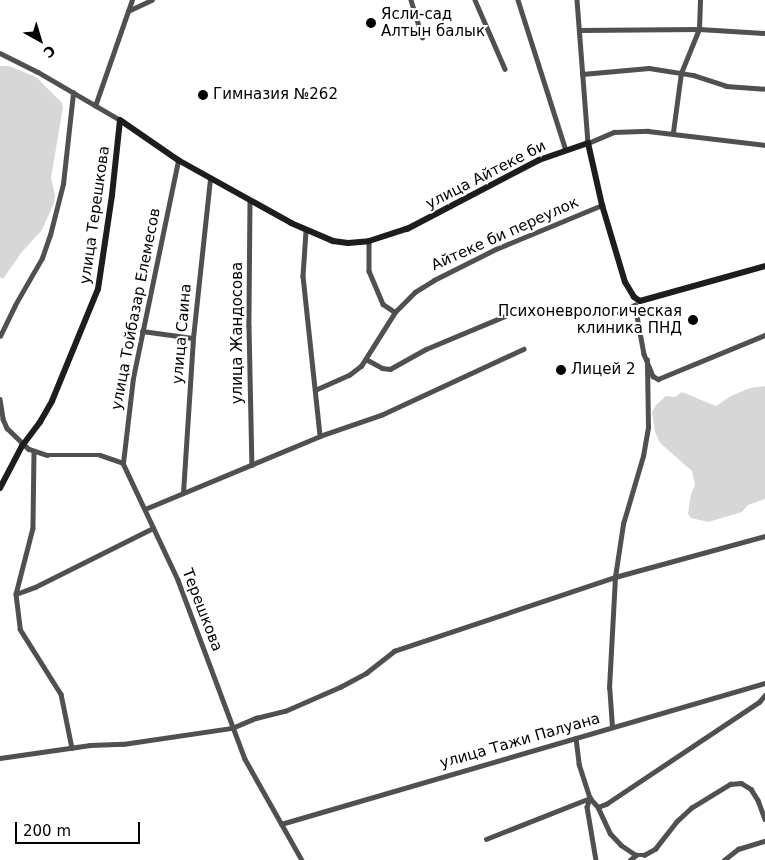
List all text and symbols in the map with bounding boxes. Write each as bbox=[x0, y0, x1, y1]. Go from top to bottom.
place label: Ясли-сад Алтын балык bbox=[381, 5, 485, 40]
north arrow bbox=[15, 15, 65, 65]
marker: Ясли-сад Алтын балык bbox=[365, 17, 377, 29]
text: С bbox=[40, 42, 58, 61]
place label: Гимназия №262 bbox=[213, 86, 338, 104]
marker: Гимназия №262 bbox=[197, 89, 209, 101]
street label: улица Айтеке би bbox=[423, 137, 549, 213]
street label: улица Терешкова bbox=[76, 145, 114, 285]
street label: Айтеке би переулок bbox=[429, 193, 581, 275]
street label: улица Тойбазар Елемесов bbox=[108, 206, 164, 412]
street label: улица Жандосова bbox=[229, 262, 247, 404]
street label: улица Саина bbox=[169, 283, 195, 385]
place label: Психоневрологическая клиника ПНД bbox=[498, 302, 682, 337]
marker: Психоневрологическая клиника ПНД bbox=[686, 313, 700, 327]
place label: Лицей 2 bbox=[571, 361, 636, 379]
marker: Лицей 2 bbox=[555, 364, 567, 376]
street label: Терешкова bbox=[178, 566, 226, 654]
street label: улица Тажи Палуана bbox=[438, 709, 602, 773]
scale bar bbox=[18, 812, 142, 844]
text: 200 m bbox=[23, 822, 71, 840]

